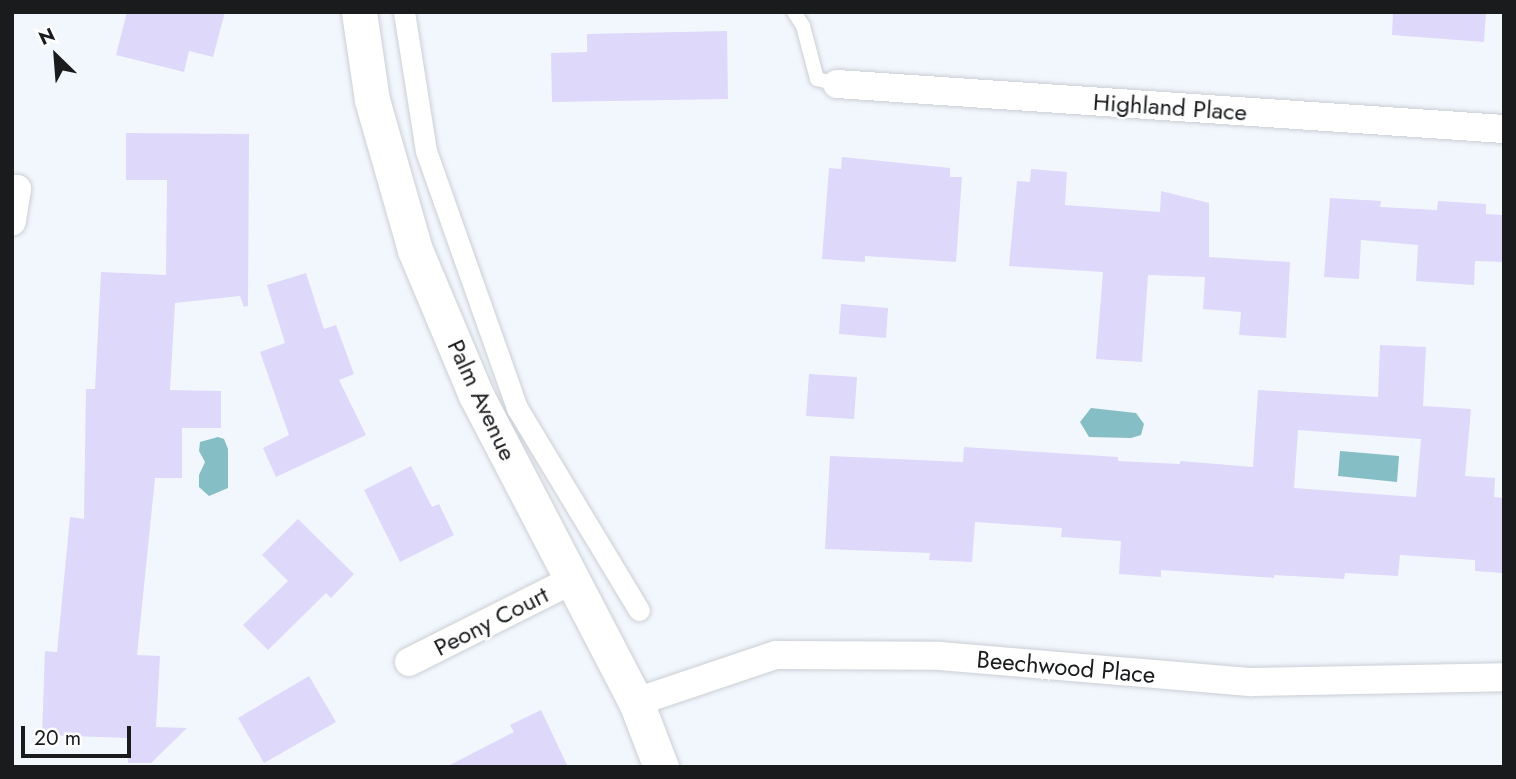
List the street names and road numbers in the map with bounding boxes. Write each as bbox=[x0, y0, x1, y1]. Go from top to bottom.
street label: Highland Place bbox=[1092, 87, 1248, 127]
street label: Palm Avenue bbox=[441, 335, 523, 465]
street label: Peony Court bbox=[429, 580, 553, 662]
street label: Beechwood Place bbox=[976, 645, 1156, 689]

